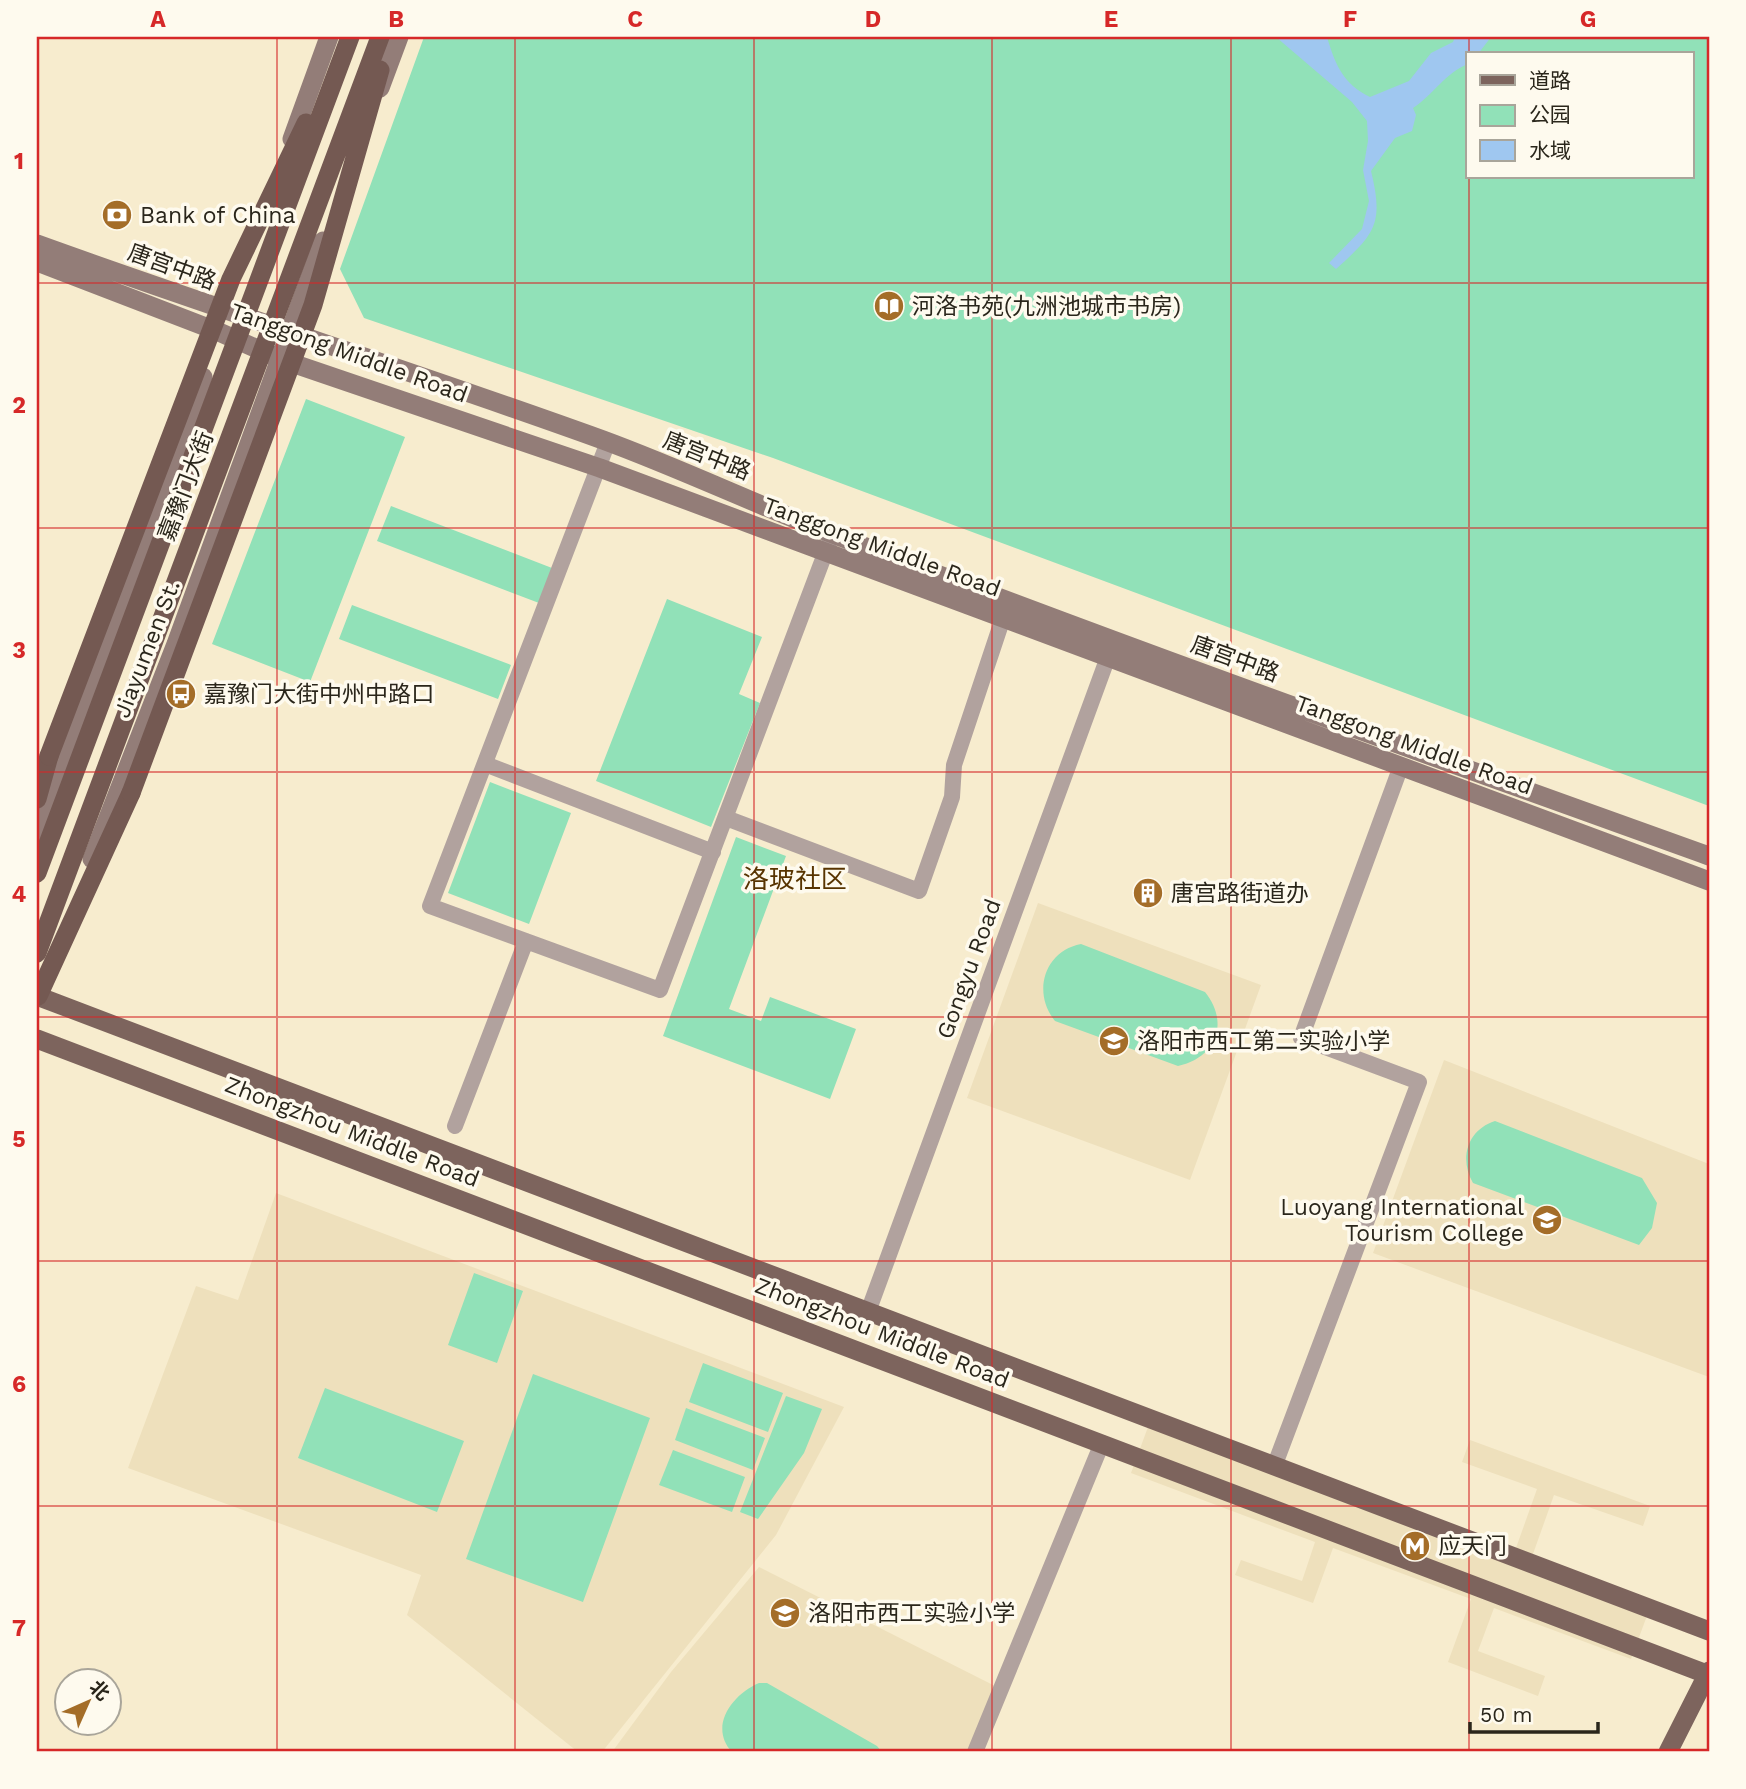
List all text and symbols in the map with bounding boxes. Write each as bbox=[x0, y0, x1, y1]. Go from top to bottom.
text: A bbox=[150, 6, 166, 33]
text: B bbox=[388, 6, 404, 33]
text: C bbox=[627, 6, 643, 33]
text: D bbox=[865, 6, 881, 33]
text: E bbox=[1104, 6, 1118, 33]
text: F bbox=[1343, 6, 1357, 33]
text: G bbox=[1580, 6, 1596, 33]
legend bbox=[1466, 52, 1694, 178]
text: 道路 bbox=[1529, 68, 1571, 93]
text: 公园 bbox=[1529, 102, 1571, 127]
text: 水域 bbox=[1529, 138, 1571, 163]
text: 1 bbox=[14, 148, 24, 175]
bank icon: Bank of China bbox=[100, 198, 134, 232]
place label: Bank of China bbox=[140, 202, 296, 229]
street label: 唐宫中路 bbox=[124, 239, 220, 295]
library icon: 河洛书苑(九洲池城市书房) bbox=[872, 289, 906, 323]
place label: 河洛书苑(九洲池城市书房) bbox=[912, 293, 1181, 320]
street label: Tanggong Middle Road bbox=[227, 298, 471, 408]
text: 2 bbox=[12, 392, 26, 419]
street label: 唐宫中路 bbox=[659, 426, 755, 486]
street label: 嘉豫门大街 bbox=[153, 427, 219, 545]
street label: Tanggong Middle Road bbox=[760, 492, 1004, 602]
street label: Jiayumen St. bbox=[108, 576, 186, 722]
street label: 唐宫中路 bbox=[1187, 631, 1283, 687]
text: 3 bbox=[12, 637, 26, 664]
bus stop icon: 嘉豫门大街中州中路口 bbox=[164, 677, 198, 711]
place label: 嘉豫门大街中州中路口 bbox=[204, 681, 434, 708]
street label: Tanggong Middle Road bbox=[1292, 690, 1536, 800]
district label: 洛玻社区 bbox=[743, 864, 847, 894]
building icon: 唐宫路街道办 bbox=[1131, 876, 1165, 910]
place label: 唐宫路街道办 bbox=[1171, 880, 1309, 907]
text: 4 bbox=[12, 881, 27, 908]
street label: Gongyu Road bbox=[931, 895, 1007, 1043]
school or university icon: 洛阳市西工第二实验小学 bbox=[1097, 1024, 1131, 1058]
place label: 洛阳市西工第二实验小学 bbox=[1137, 1028, 1390, 1055]
street label: Zhongzhou Middle Road bbox=[221, 1071, 483, 1193]
text: 5 bbox=[12, 1126, 26, 1153]
place label: Luoyang International Tourism College bbox=[1280, 1194, 1524, 1247]
school or university icon: Luoyang International Tourism College bbox=[1530, 1203, 1564, 1237]
street label: Zhongzhou Middle Road bbox=[751, 1272, 1013, 1394]
text: 6 bbox=[12, 1371, 26, 1398]
metro station icon: 应天门 bbox=[1398, 1529, 1432, 1563]
place label: 应天门 bbox=[1438, 1533, 1507, 1560]
school or university icon: 洛阳市西工实验小学 bbox=[768, 1596, 802, 1630]
place label: 洛阳市西工实验小学 bbox=[808, 1600, 1015, 1627]
text: 7 bbox=[12, 1615, 26, 1642]
north arrow bbox=[52, 1666, 122, 1736]
text: 北 bbox=[85, 1675, 115, 1705]
scale bar bbox=[1470, 1691, 1597, 1735]
text: 50 m bbox=[1480, 1702, 1532, 1727]

